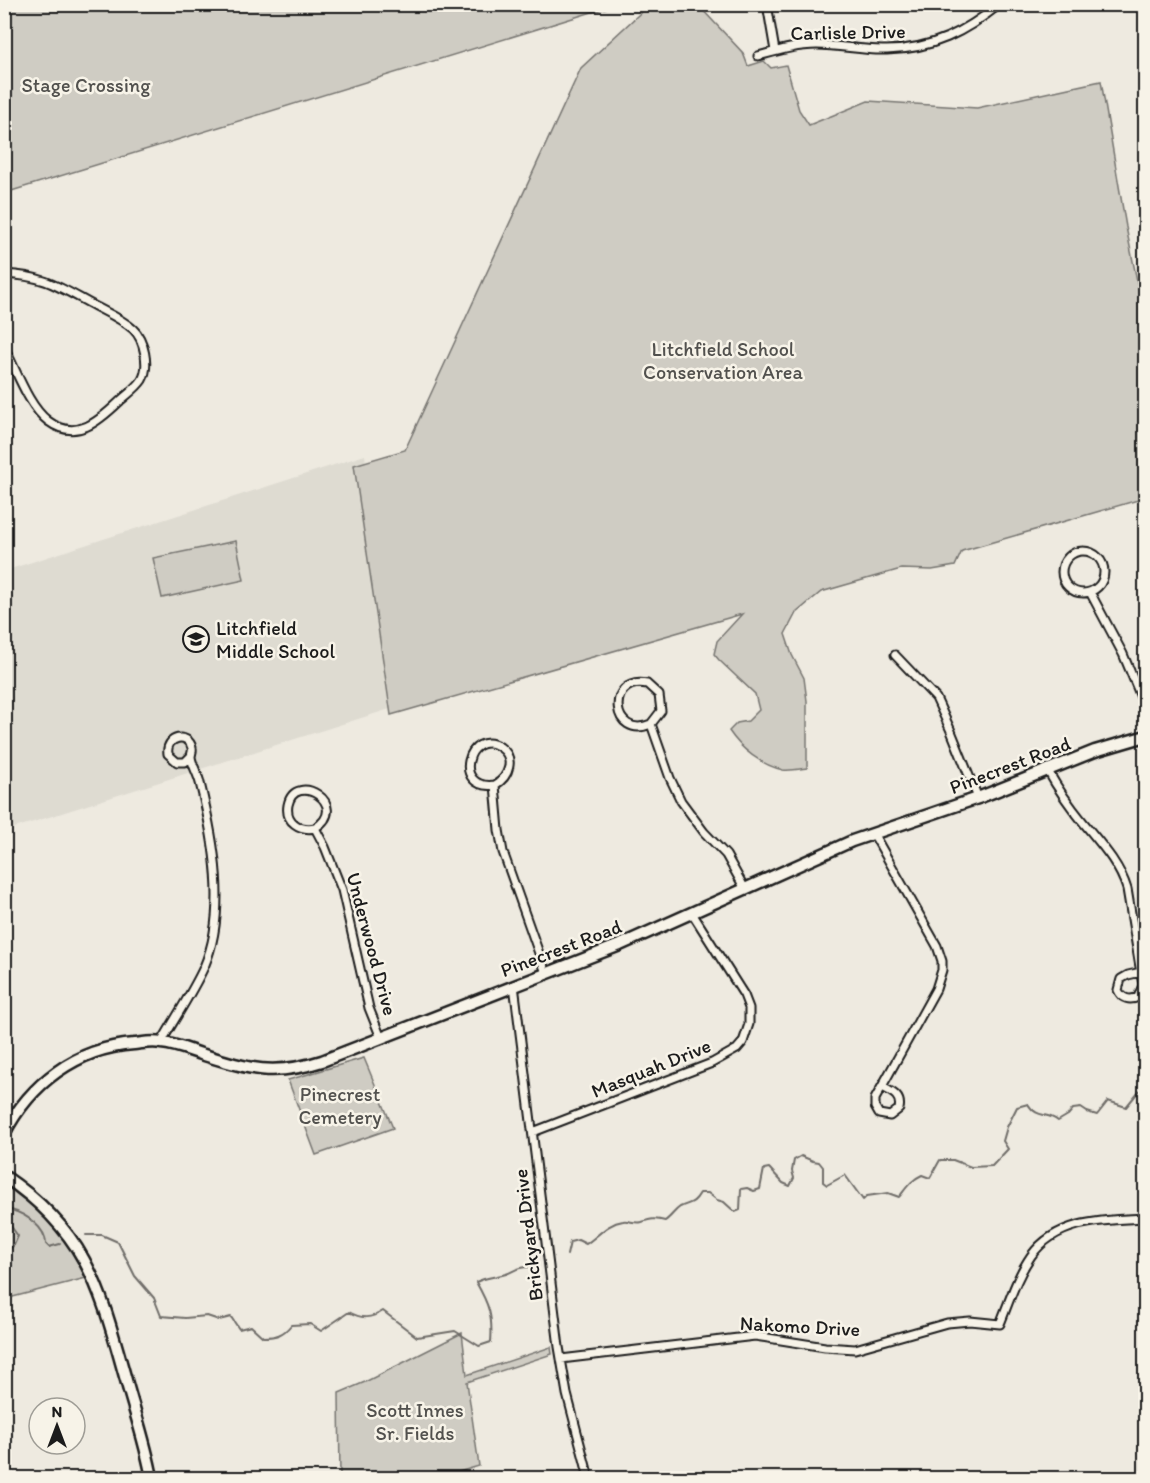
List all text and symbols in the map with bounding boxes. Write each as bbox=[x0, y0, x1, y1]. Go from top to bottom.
street label: Carlisle Drive bbox=[790, 19, 906, 45]
park label: Stage Crossing bbox=[22, 73, 151, 97]
park label: Litchfield School Conservation Area bbox=[643, 337, 803, 384]
place label: Litchfield Middle School bbox=[216, 616, 335, 663]
school or university icon: Litchfield Middle School bbox=[181, 624, 211, 654]
street label: Pinecrest Road bbox=[946, 731, 1074, 799]
street label: Underwood Drive bbox=[341, 870, 403, 1018]
street label: Pinecrest Road bbox=[497, 914, 625, 982]
street label: Masquah Drive bbox=[588, 1033, 714, 1103]
park label: Pinecrest Cemetery bbox=[298, 1082, 382, 1129]
street label: Brickyard Drive bbox=[508, 1168, 548, 1302]
street label: Nakomo Drive bbox=[739, 1311, 861, 1341]
north arrow bbox=[27, 1396, 87, 1456]
park label: Scott Innes Sr. Fields bbox=[366, 1398, 464, 1445]
text: N bbox=[52, 1402, 62, 1421]

